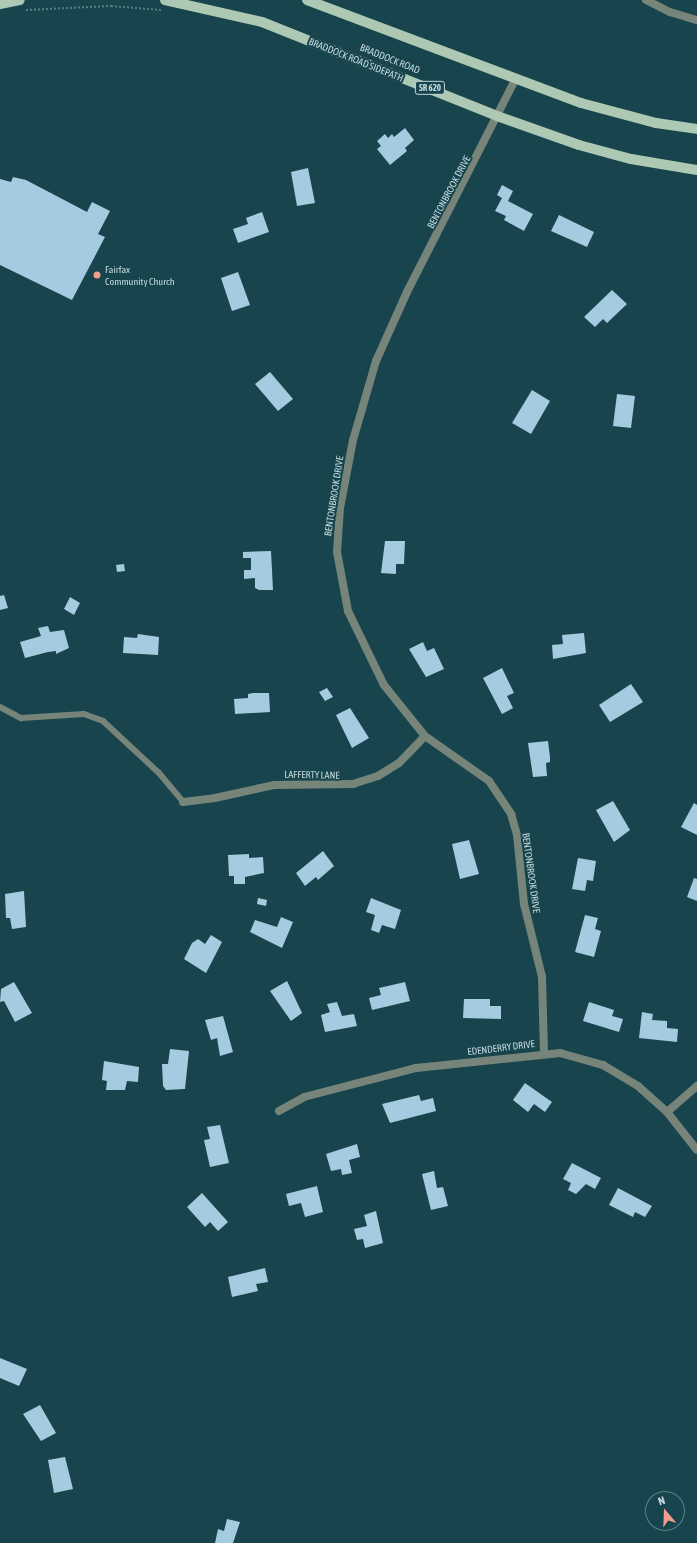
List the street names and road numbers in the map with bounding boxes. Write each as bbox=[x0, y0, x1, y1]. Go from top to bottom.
street label: BRADDOCK ROAD SIDEPATH bbox=[307, 36, 405, 84]
street label: BRADDOCK ROAD bbox=[358, 42, 422, 76]
road number: SR 620 bbox=[414, 81, 446, 95]
street label: BENTONBROOK DRIVE bbox=[425, 154, 473, 230]
street label: BENTONBROOK DRIVE bbox=[322, 455, 346, 537]
street label: LAFFERTY LANE bbox=[284, 769, 340, 781]
street label: BENTONBROOK DRIVE bbox=[519, 832, 543, 914]
street label: EDENDERRY DRIVE bbox=[467, 1038, 535, 1058]

